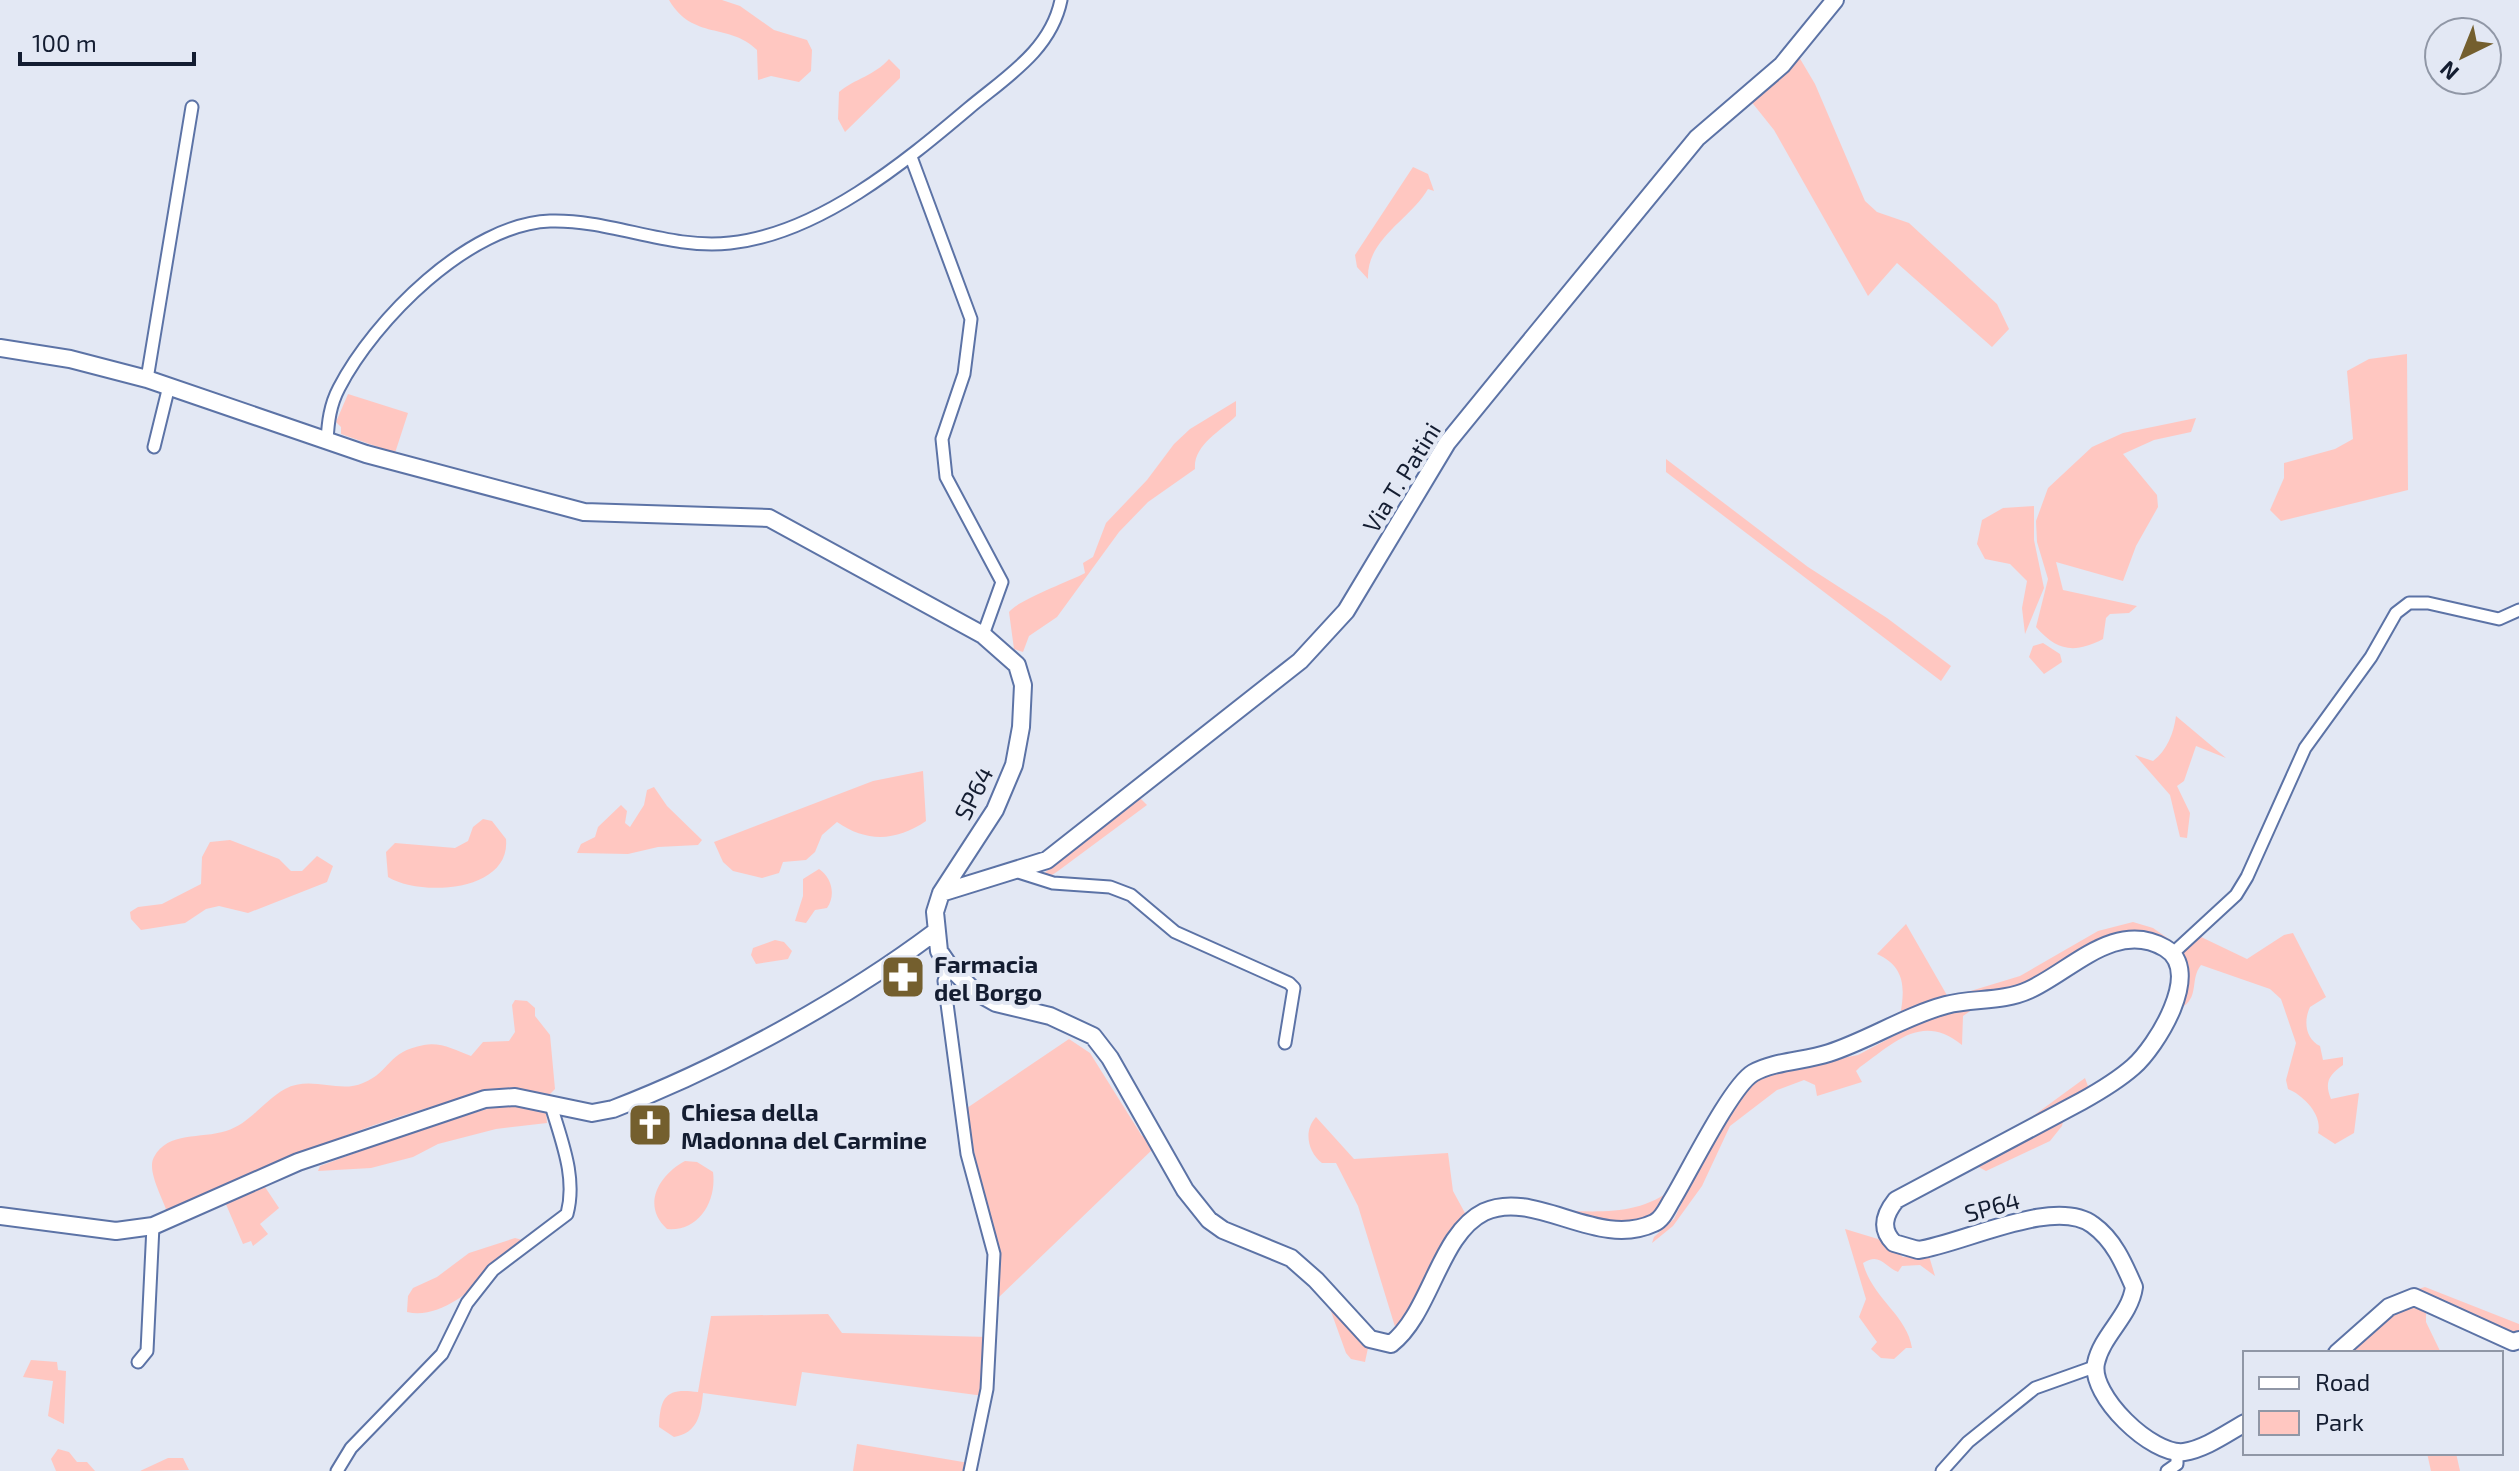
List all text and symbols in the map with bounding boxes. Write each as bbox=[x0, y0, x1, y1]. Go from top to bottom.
scale bar bbox=[20, 16, 194, 66]
north arrow bbox=[2423, 16, 2503, 96]
text: 100 m bbox=[32, 28, 97, 57]
text: N bbox=[2434, 56, 2463, 86]
street label: Via T. Patini bbox=[1356, 417, 1446, 537]
street label: SP64 bbox=[947, 761, 999, 825]
place label: Farmacia del Borgo bbox=[934, 949, 1042, 1006]
pharmacy icon: Farmacia del Borgo bbox=[879, 953, 927, 1001]
place label: Chiesa della Madonna del Carmine bbox=[681, 1097, 927, 1154]
church icon: Chiesa della Madonna del Carmine bbox=[626, 1101, 674, 1149]
street label: SP64 bbox=[1961, 1185, 2023, 1227]
legend bbox=[2243, 1351, 2503, 1455]
text: Road bbox=[2315, 1367, 2370, 1396]
text: Park bbox=[2315, 1407, 2364, 1436]

